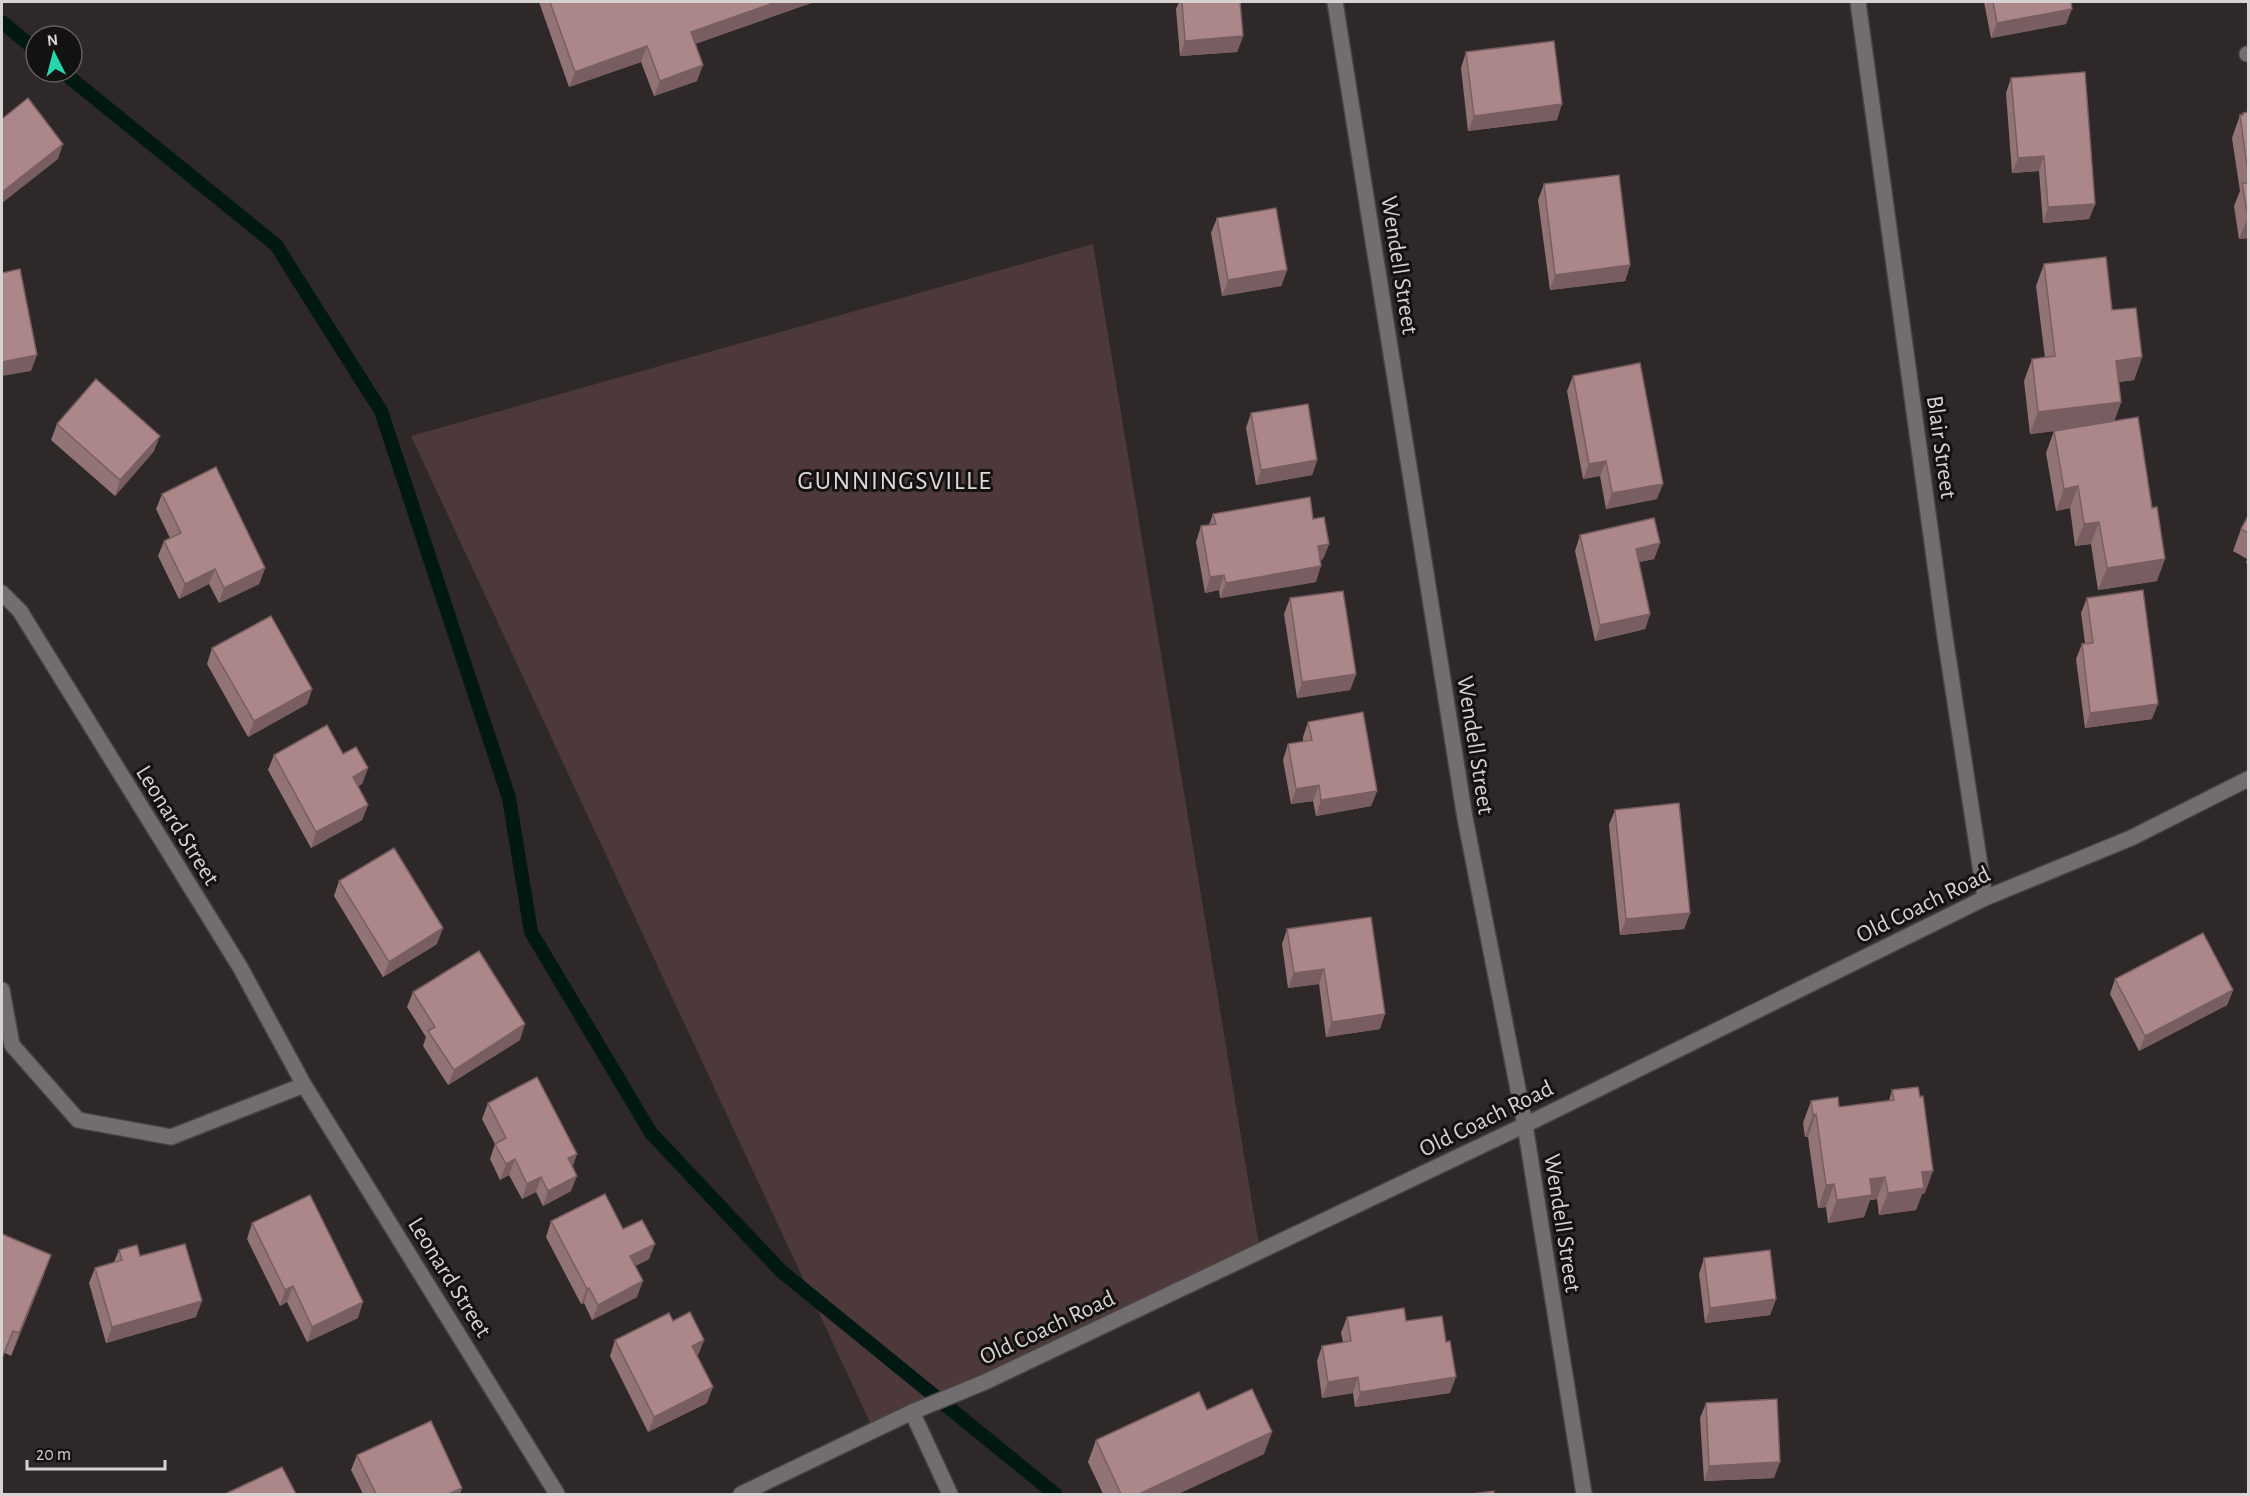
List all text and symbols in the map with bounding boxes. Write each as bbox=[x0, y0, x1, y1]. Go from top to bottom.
north arrow bbox=[24, 24, 84, 84]
text: N bbox=[46, 32, 59, 49]
street label: Wendell Street bbox=[1376, 194, 1422, 336]
street label: Blair Street bbox=[1922, 394, 1960, 501]
district label: GUNNINGSVILLE bbox=[798, 468, 992, 494]
street label: Wendell Street bbox=[1452, 674, 1498, 816]
street label: Leonard Street bbox=[131, 761, 224, 890]
street label: Old Coach Road bbox=[1853, 862, 1994, 948]
street label: Old Coach Road bbox=[1416, 1076, 1557, 1162]
street label: Wendell Street bbox=[1539, 1152, 1585, 1294]
street label: Leonard Street bbox=[403, 1213, 496, 1342]
street label: Old Coach Road bbox=[976, 1286, 1119, 1370]
scale bar bbox=[27, 1433, 165, 1471]
text: 20 m bbox=[36, 1446, 71, 1464]

